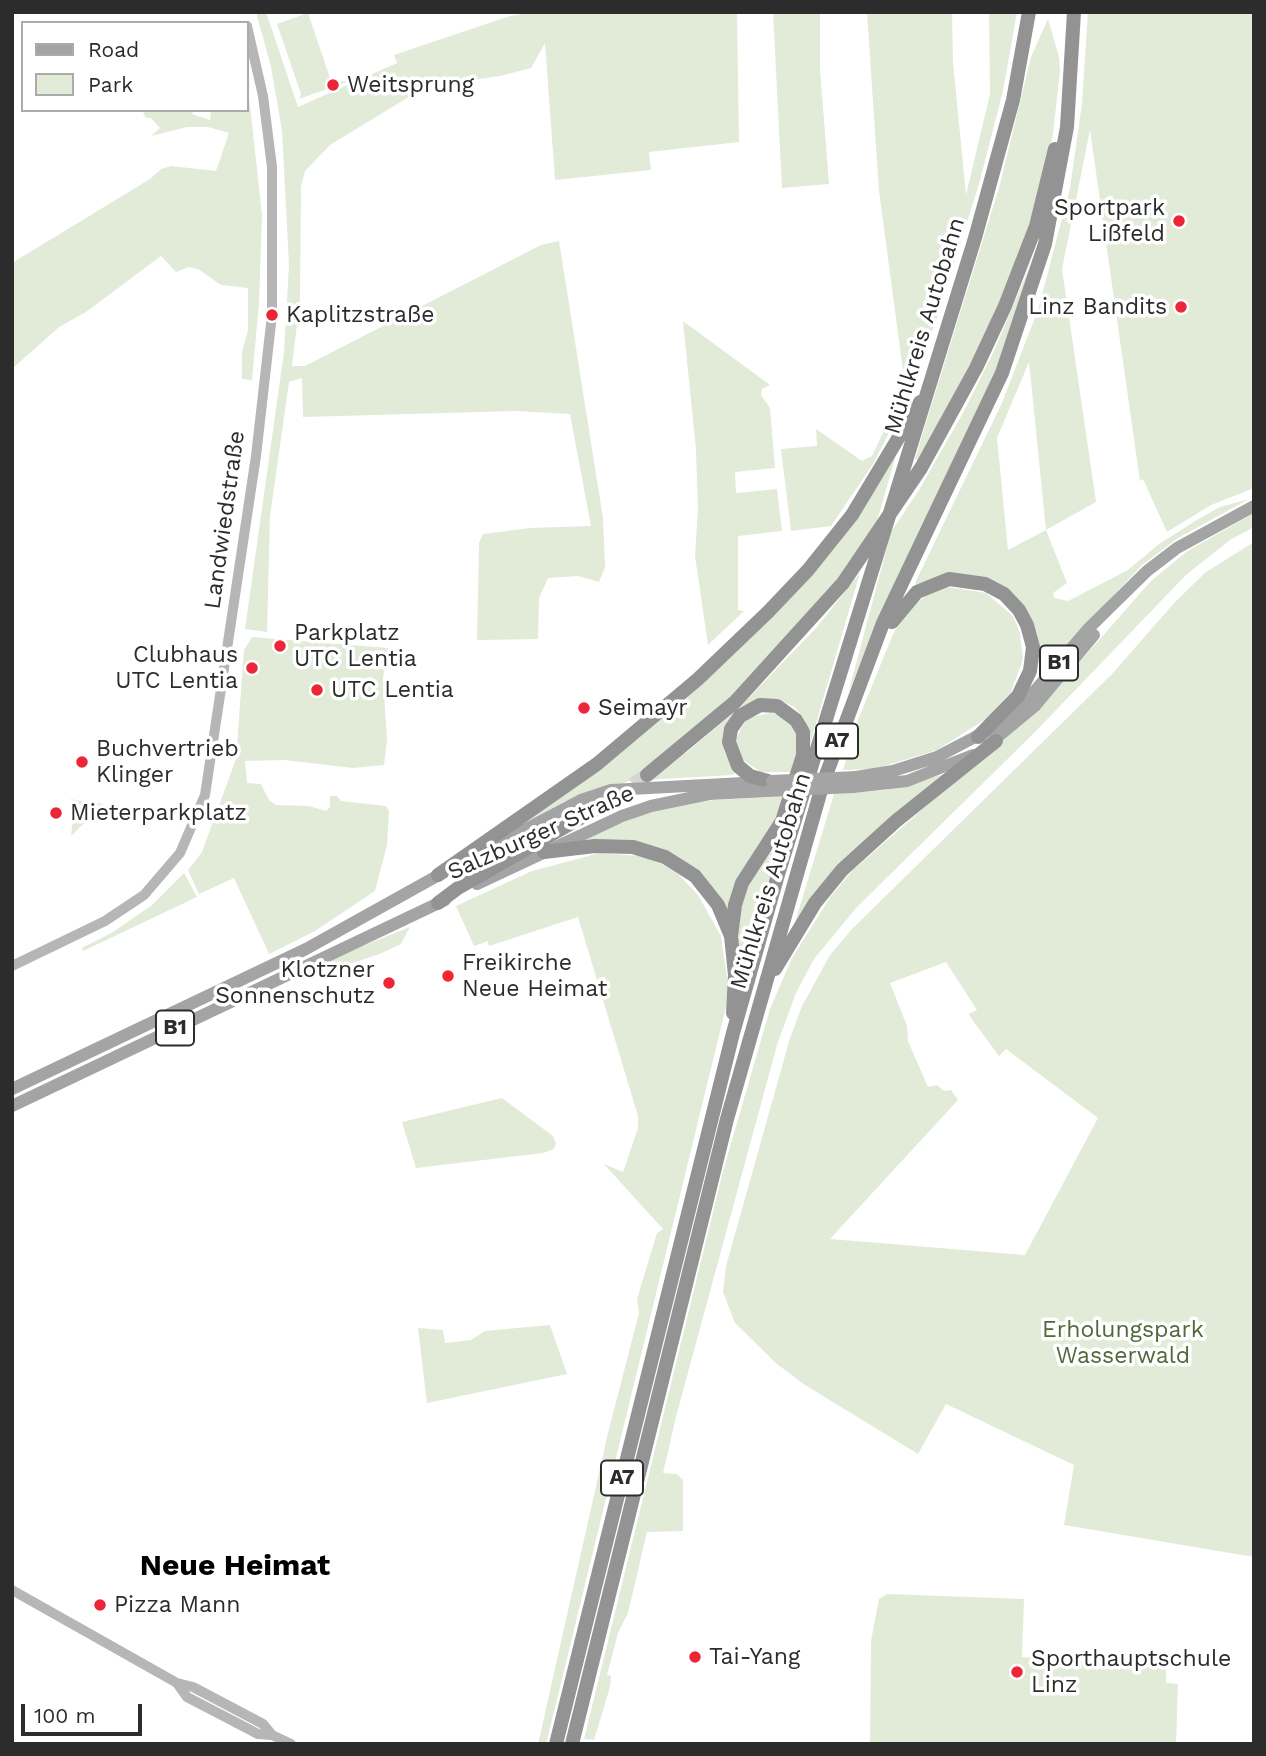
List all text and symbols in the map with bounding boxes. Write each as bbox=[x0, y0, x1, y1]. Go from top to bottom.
legend bbox=[21, 21, 248, 112]
text: Road bbox=[88, 37, 139, 62]
place label: Weitsprung bbox=[347, 71, 474, 99]
text: Park bbox=[88, 72, 133, 97]
marker: Weitsprung bbox=[325, 77, 341, 93]
place label: Sportpark Lißfeld bbox=[1054, 194, 1165, 248]
marker: Sportpark Lißfeld bbox=[1171, 213, 1187, 229]
street label: Mühlkreis Autobahn bbox=[879, 214, 971, 438]
place label: Linz Bandits bbox=[1028, 293, 1167, 321]
marker: Linz Bandits bbox=[1173, 299, 1189, 315]
place label: Kaplitzstraße bbox=[286, 301, 435, 329]
marker: Kaplitzstraße bbox=[264, 307, 280, 323]
street label: Landwiedstraße bbox=[199, 429, 251, 611]
place label: Parkplatz UTC Lentia bbox=[294, 619, 417, 673]
marker: Parkplatz UTC Lentia bbox=[272, 638, 288, 654]
place label: Clubhaus UTC Lentia bbox=[115, 641, 238, 695]
road number: B1 bbox=[1040, 646, 1078, 680]
marker: Clubhaus UTC Lentia bbox=[244, 660, 260, 676]
place label: UTC Lentia bbox=[331, 676, 454, 704]
marker: UTC Lentia bbox=[309, 682, 325, 698]
place label: Seimayr bbox=[598, 694, 688, 722]
marker: Seimayr bbox=[576, 700, 592, 716]
road number: A7 bbox=[816, 724, 858, 758]
place label: Buchvertrieb Klinger bbox=[96, 735, 239, 789]
marker: Buchvertrieb Klinger bbox=[74, 754, 90, 770]
street label: Mühlkreis Autobahn bbox=[725, 769, 817, 993]
street label: Salzburger Straße bbox=[444, 780, 638, 886]
place label: Mieterparkplatz bbox=[70, 799, 247, 827]
marker: Mieterparkplatz bbox=[48, 805, 64, 821]
place label: Freikirche Neue Heimat bbox=[462, 949, 607, 1003]
place label: Klotzner Sonnenschutz bbox=[215, 956, 375, 1010]
marker: Freikirche Neue Heimat bbox=[440, 968, 456, 984]
marker: Klotzner Sonnenschutz bbox=[381, 975, 397, 991]
road number: B1 bbox=[156, 1010, 194, 1046]
park label: Erholungspark Wasserwald bbox=[1042, 1316, 1204, 1370]
road number: A7 bbox=[601, 1460, 643, 1496]
district label: Neue Heimat bbox=[140, 1548, 330, 1584]
place label: Pizza Mann bbox=[114, 1591, 241, 1619]
marker: Pizza Mann bbox=[92, 1597, 108, 1613]
place label: Tai-Yang bbox=[709, 1643, 800, 1671]
place label: Sporthauptschule Linz bbox=[1031, 1645, 1231, 1699]
marker: Tai-Yang bbox=[687, 1649, 703, 1665]
marker: Sporthauptschule Linz bbox=[1009, 1664, 1025, 1680]
scale bar bbox=[24, 1690, 145, 1734]
text: 100 m bbox=[34, 1703, 96, 1728]

